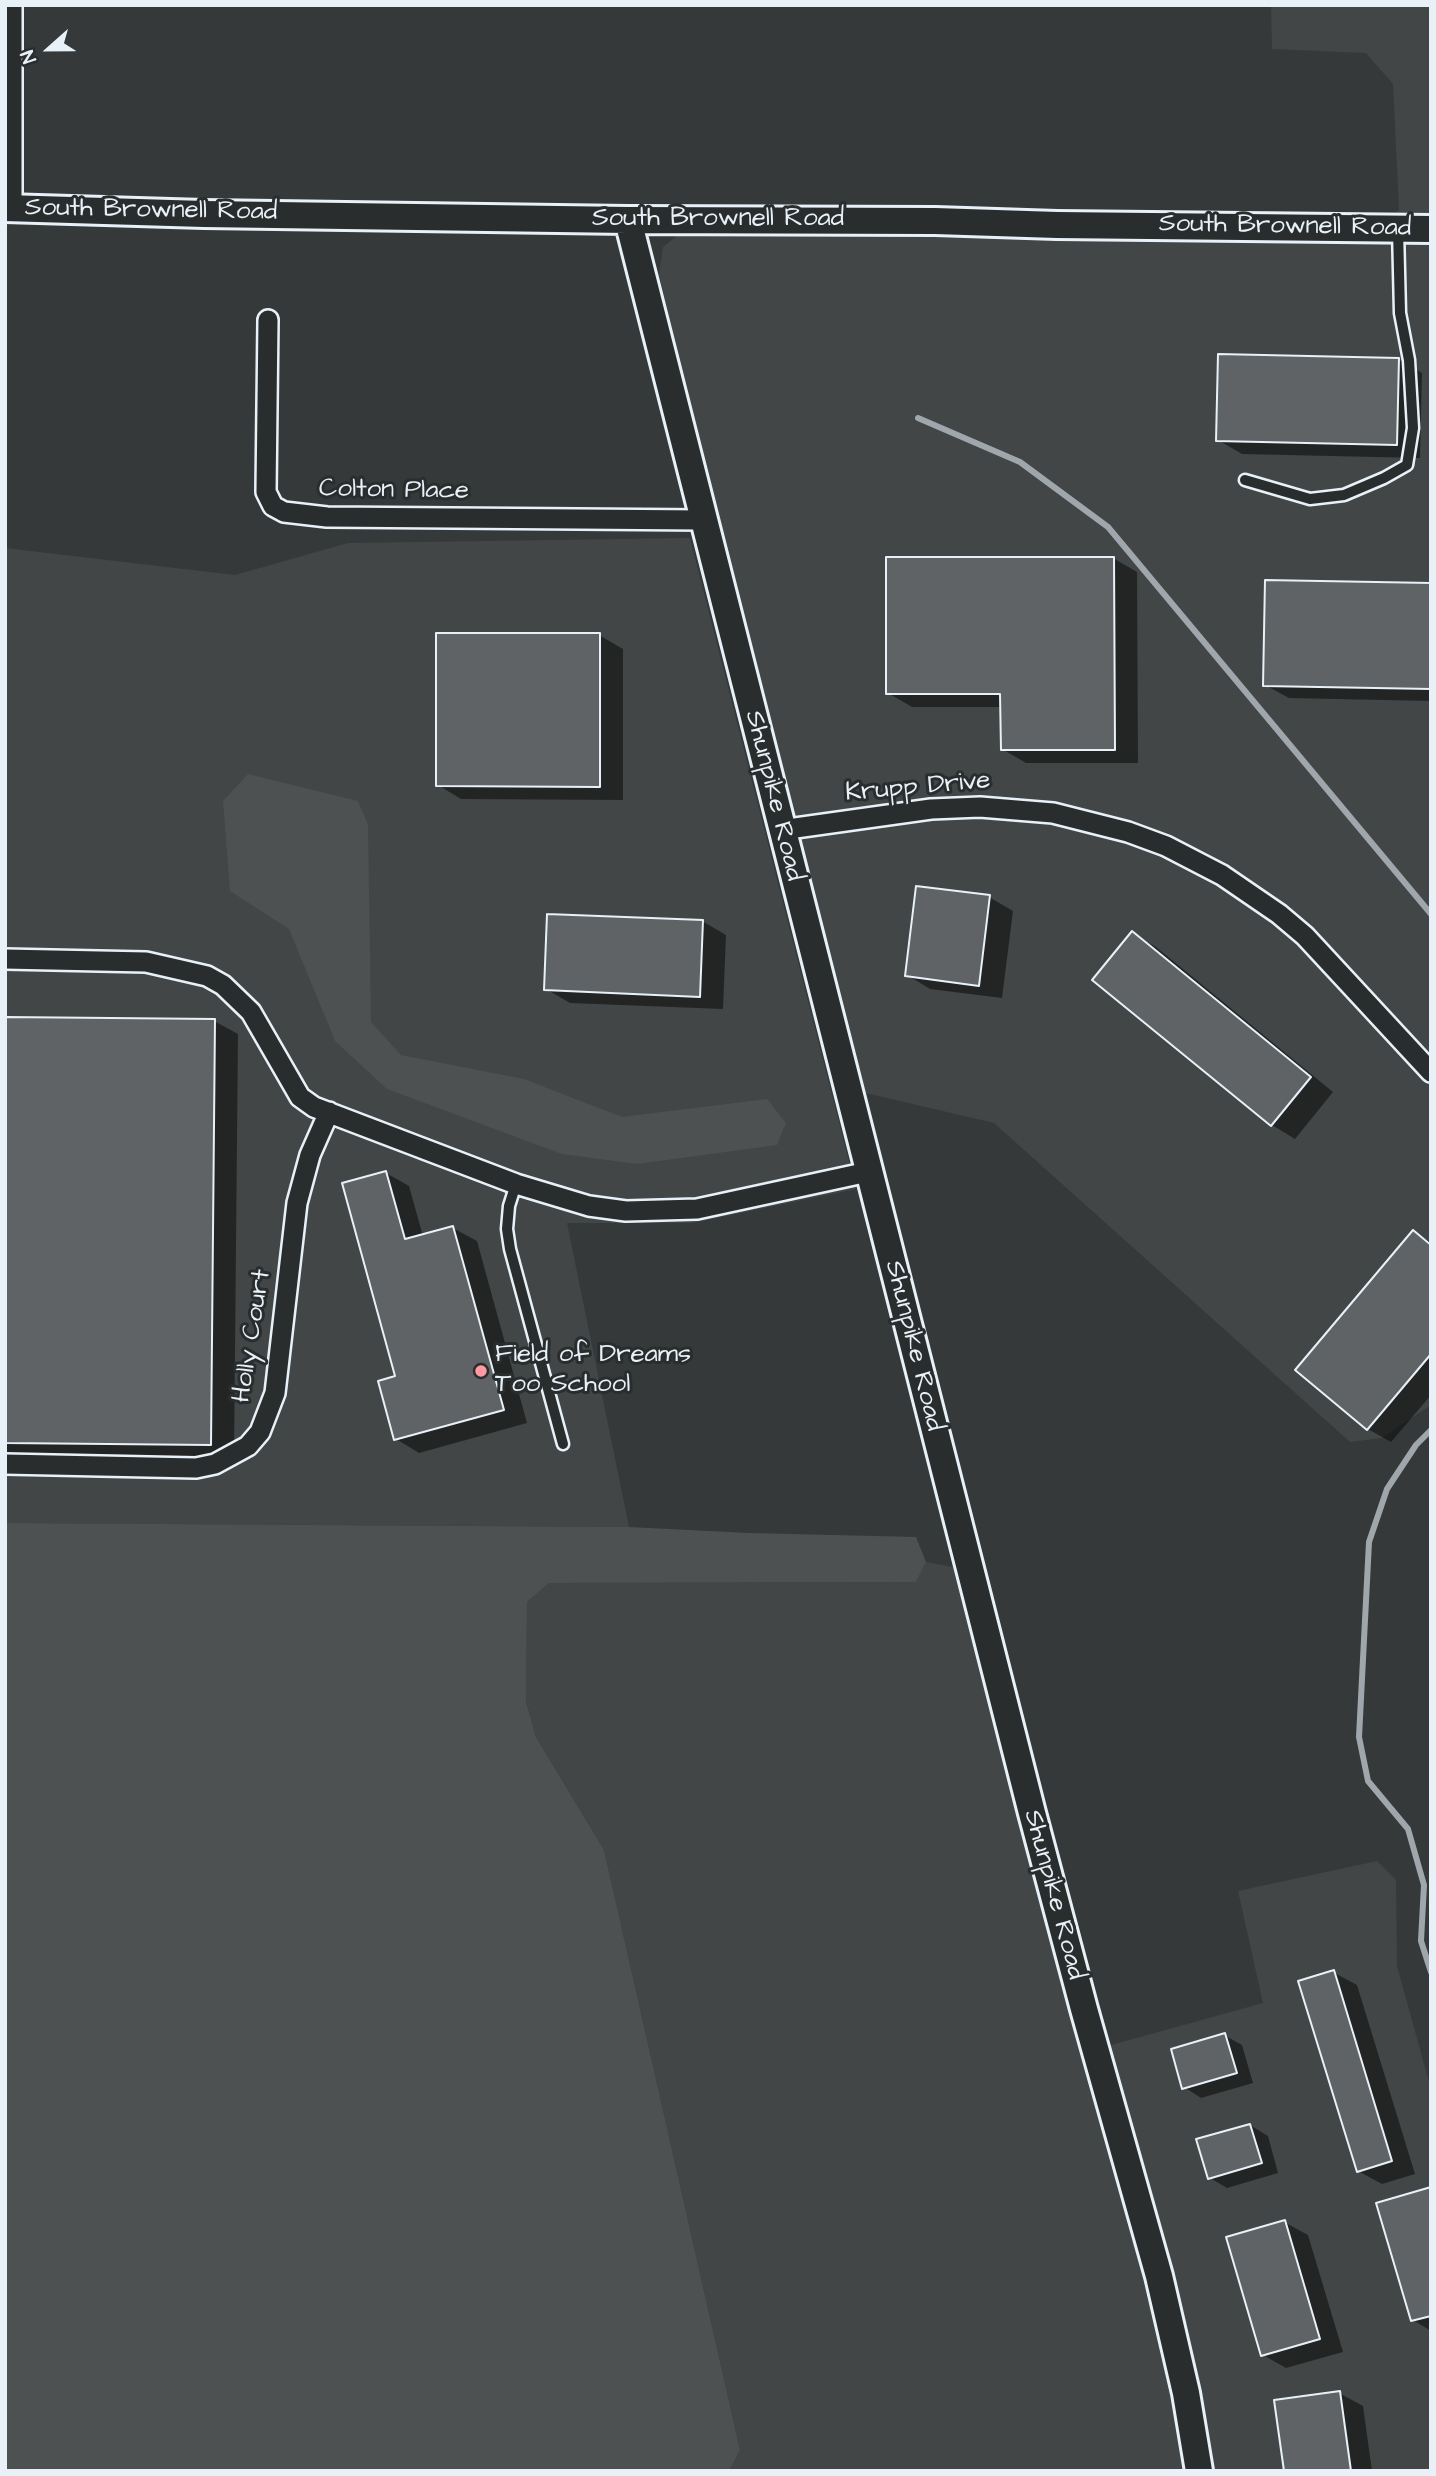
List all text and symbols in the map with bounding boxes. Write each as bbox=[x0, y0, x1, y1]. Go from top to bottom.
north arrow bbox=[14, 14, 84, 84]
text: N bbox=[14, 46, 44, 67]
street label: South Brownell Road bbox=[25, 193, 277, 229]
street label: South Brownell Road bbox=[592, 204, 844, 236]
street label: South Brownell Road bbox=[1159, 209, 1411, 245]
street label: Colton Place bbox=[319, 474, 469, 508]
street label: Shunpike Road bbox=[737, 708, 809, 884]
street label: Krupp Drive bbox=[844, 766, 992, 810]
street label: Shunpike Road bbox=[877, 1258, 949, 1434]
street label: Holly Court bbox=[227, 1267, 279, 1405]
place label: Field of Dreams Too School bbox=[495, 1340, 691, 1402]
marker: Field of Dreams Too School bbox=[473, 1363, 489, 1379]
street label: Shunpike Road bbox=[1015, 1807, 1091, 1983]

